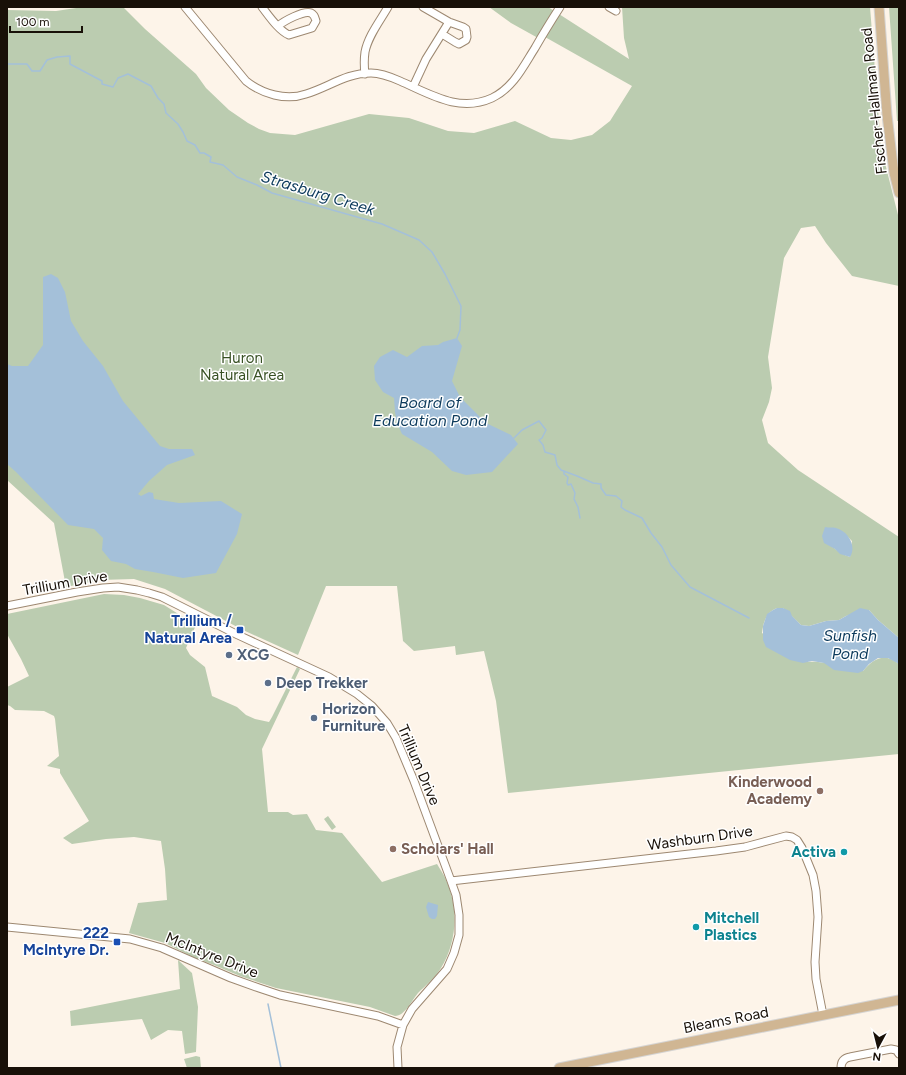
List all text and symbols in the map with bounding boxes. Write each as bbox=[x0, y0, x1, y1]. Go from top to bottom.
scale bar bbox=[10, 8, 82, 34]
text: 100 m bbox=[16, 15, 50, 29]
street label: Fischer-Hallman Road bbox=[857, 27, 891, 175]
water label: Strasburg Creek bbox=[259, 167, 378, 220]
park label: Huron Natural Area bbox=[200, 349, 284, 384]
water label: Board of Education Pond bbox=[373, 393, 488, 430]
street label: Trillium Drive bbox=[21, 567, 109, 599]
place label: Trillium / Natural Area bbox=[144, 612, 233, 647]
marker: Trillium / Natural Area bbox=[235, 625, 245, 635]
water label: Sunfish Pond bbox=[823, 626, 877, 663]
place label: XCG bbox=[237, 646, 269, 664]
marker: XCG bbox=[224, 650, 234, 660]
place label: Deep Trekker bbox=[276, 674, 368, 692]
marker: Deep Trekker bbox=[263, 678, 273, 688]
place label: Horizon Furniture bbox=[322, 700, 386, 735]
marker: Horizon Furniture bbox=[309, 713, 319, 723]
street label: Trillium Drive bbox=[394, 722, 444, 808]
place label: Kinderwood Academy bbox=[728, 773, 812, 808]
marker: Kinderwood Academy bbox=[815, 786, 825, 796]
street label: Washburn Drive bbox=[646, 822, 754, 854]
place label: Scholars' Hall bbox=[401, 840, 494, 858]
place label: Activa bbox=[791, 843, 836, 861]
marker: Scholars' Hall bbox=[388, 844, 398, 854]
marker: Activa bbox=[839, 847, 849, 857]
place label: Mitchell Plastics bbox=[704, 909, 759, 944]
marker: Mitchell Plastics bbox=[691, 922, 701, 932]
place label: 222 McIntyre Dr. bbox=[23, 924, 109, 959]
street label: McIntyre Drive bbox=[163, 928, 261, 982]
marker: 222 McIntyre Dr. bbox=[112, 937, 122, 947]
street label: Bleams Road bbox=[682, 1003, 770, 1037]
north arrow bbox=[858, 1027, 898, 1067]
text: N bbox=[872, 1049, 882, 1063]

